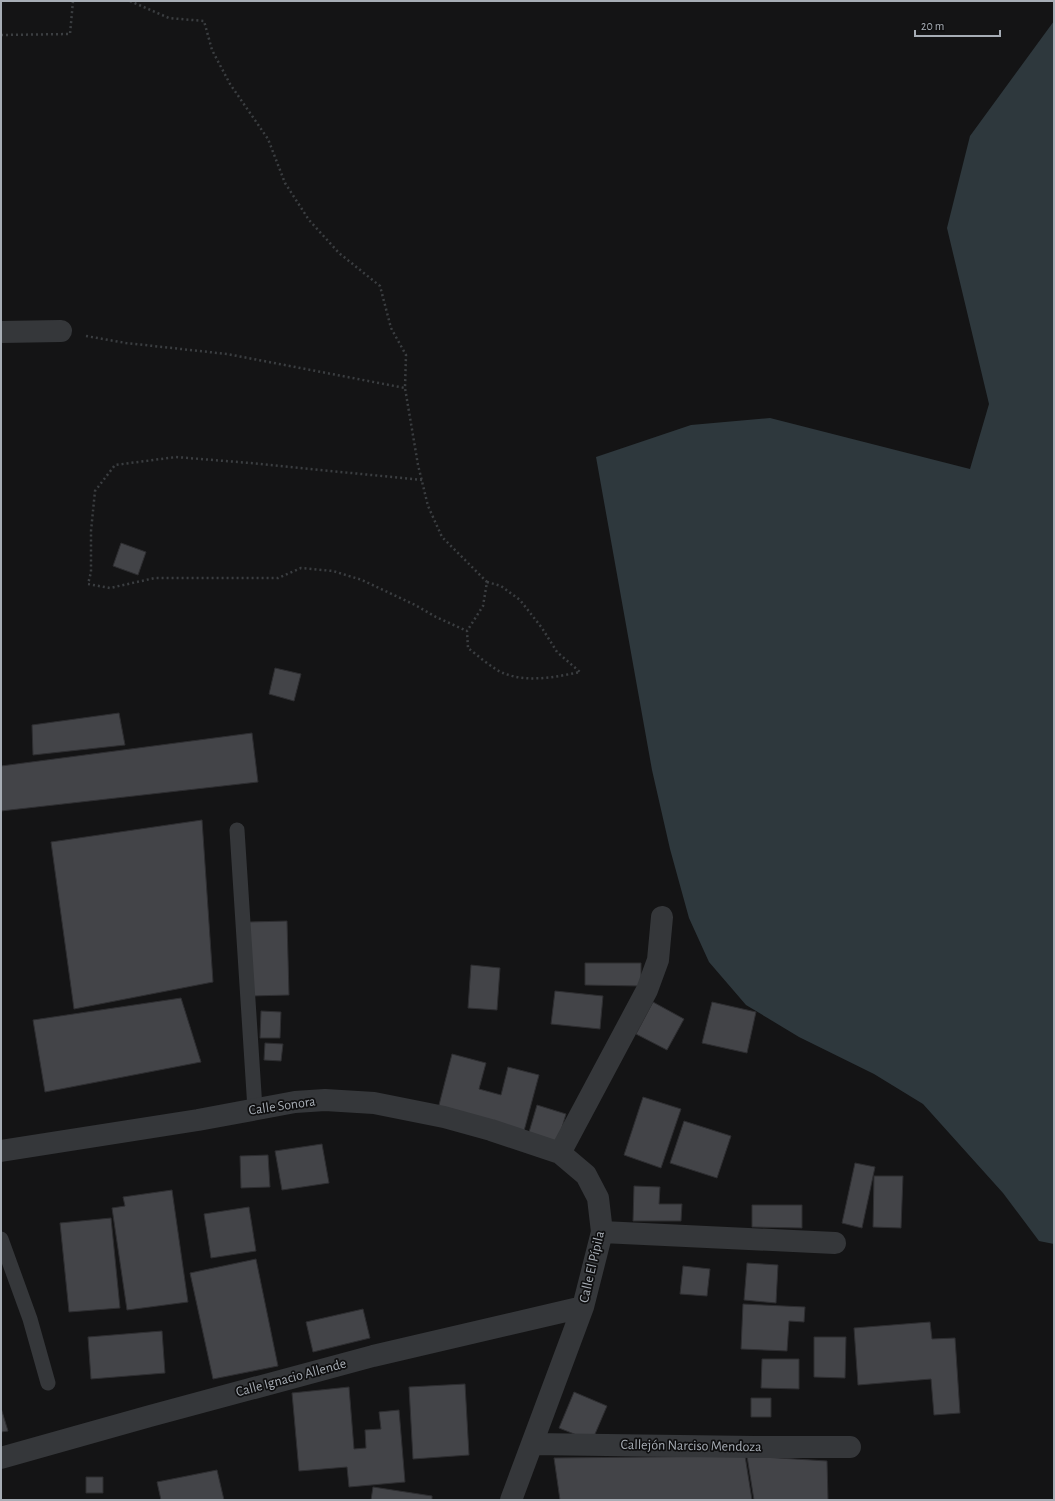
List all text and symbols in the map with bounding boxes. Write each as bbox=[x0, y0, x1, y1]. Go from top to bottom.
scale bar bbox=[915, 12, 1000, 38]
text: 20 m bbox=[921, 20, 944, 32]
street label: Calle Sonora bbox=[248, 1094, 317, 1118]
street label: Calle El Pípila bbox=[577, 1229, 607, 1304]
street label: Calle Ignacio Allende bbox=[234, 1357, 348, 1399]
street label: Callejón Narciso Mendoza bbox=[620, 1438, 762, 1454]

